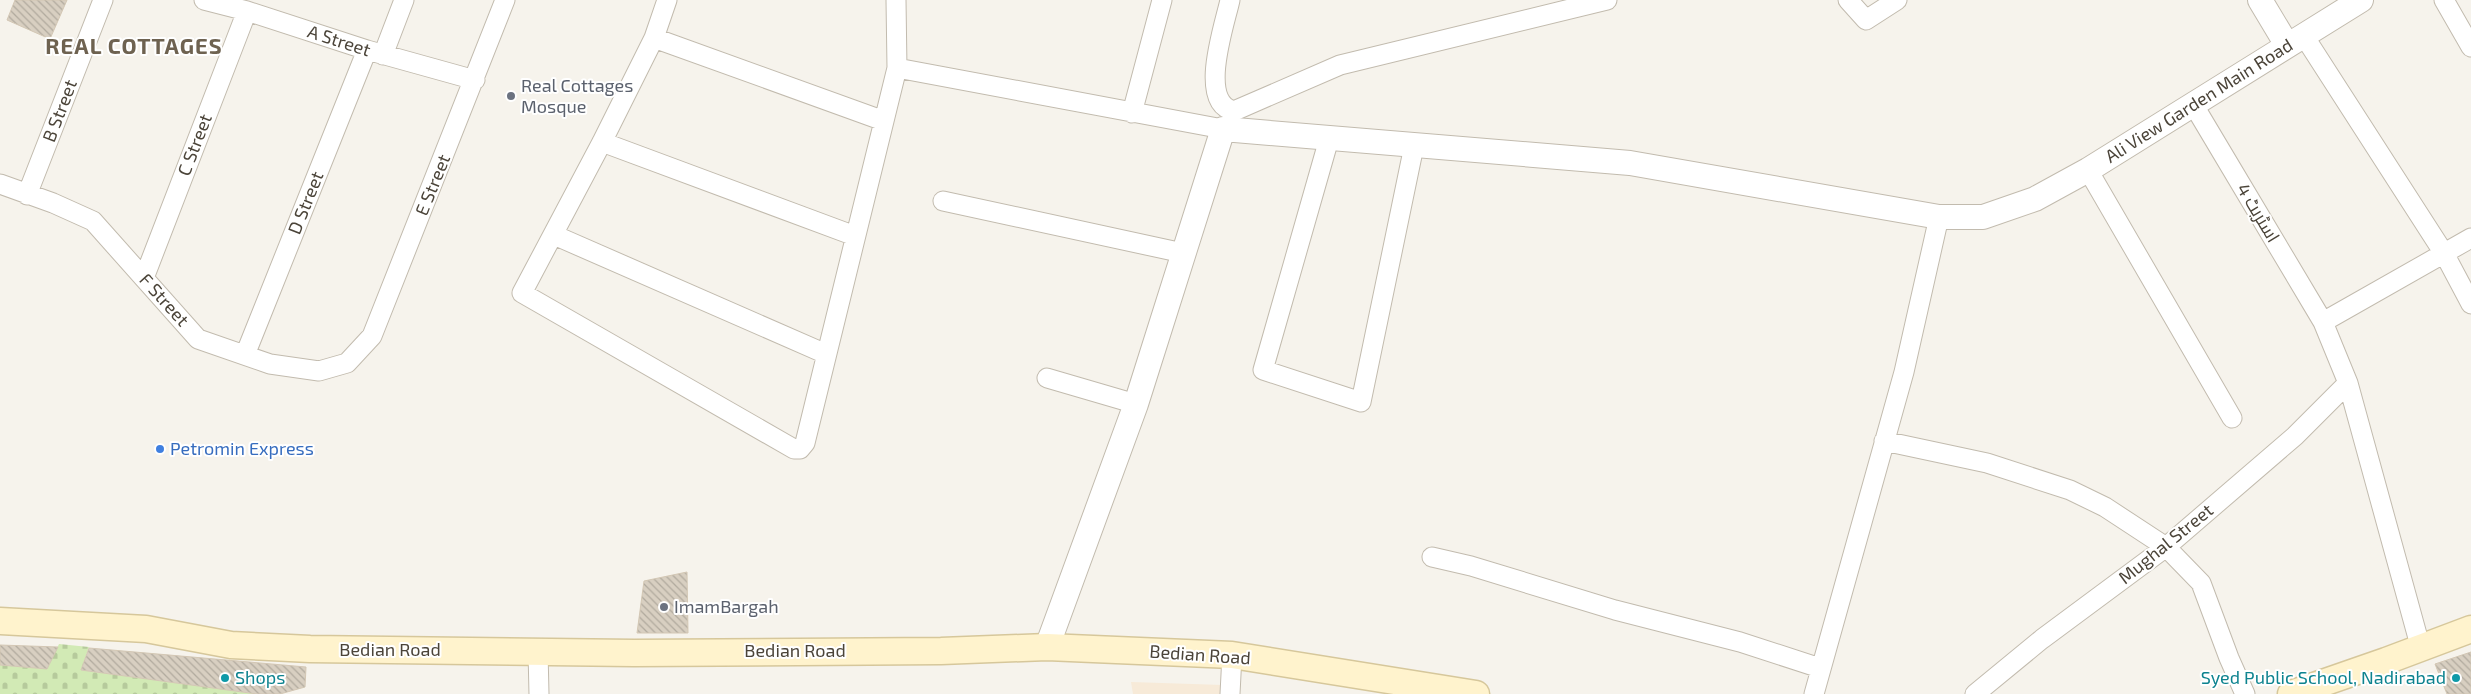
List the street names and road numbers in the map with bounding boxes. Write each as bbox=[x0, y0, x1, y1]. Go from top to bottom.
street label: A Street bbox=[305, 20, 374, 61]
street label: Ali View Garden Main Road bbox=[2101, 33, 2296, 167]
street label: B Street bbox=[37, 76, 81, 145]
street label: C Street bbox=[172, 111, 216, 179]
street label: E Street bbox=[410, 151, 454, 218]
street label: D Street bbox=[283, 168, 328, 237]
street label: اسٹریٹ 4 bbox=[2232, 179, 2285, 247]
street label: F Street bbox=[135, 268, 194, 330]
street label: Mughal Street bbox=[2114, 498, 2217, 588]
street label: Bedian Road bbox=[339, 638, 441, 660]
street label: Bedian Road bbox=[744, 639, 846, 661]
street label: Bedian Road bbox=[1149, 639, 1251, 669]

